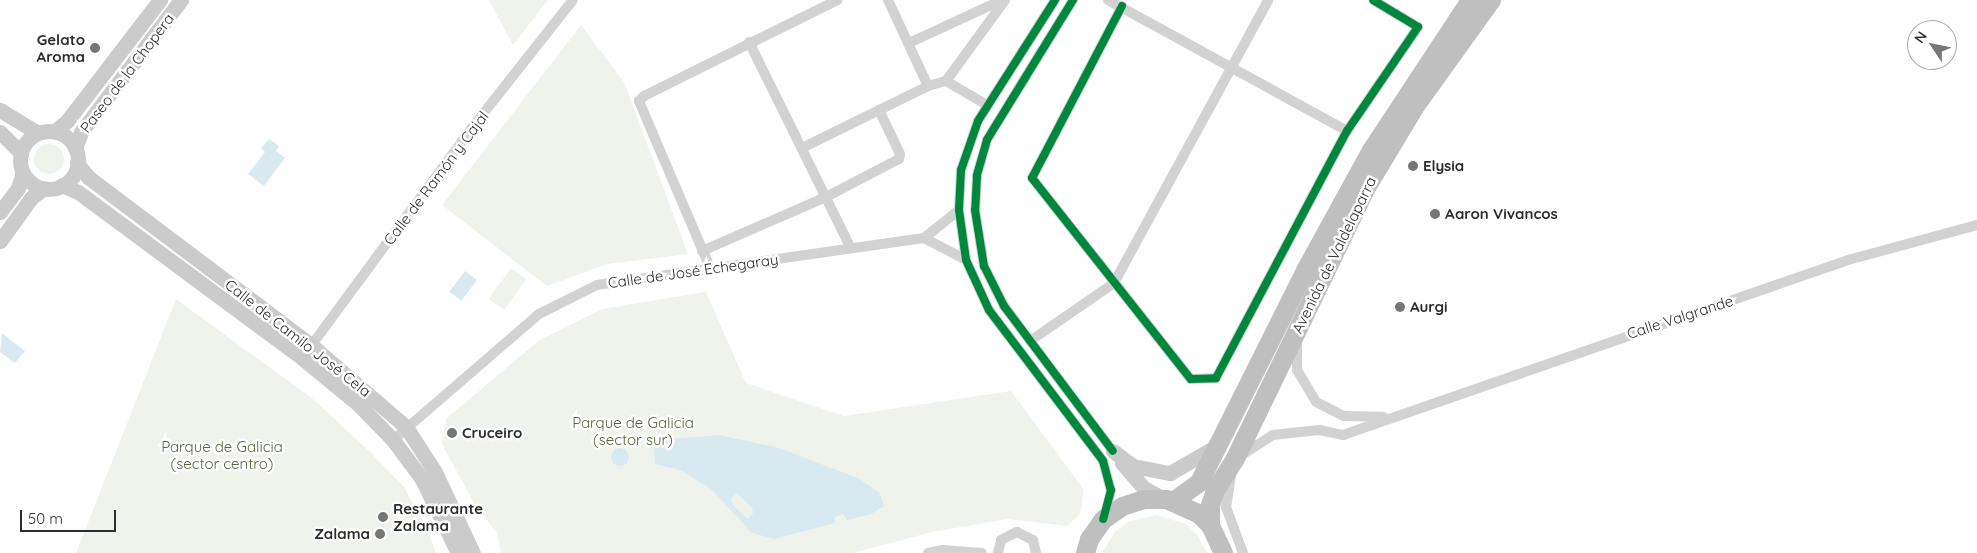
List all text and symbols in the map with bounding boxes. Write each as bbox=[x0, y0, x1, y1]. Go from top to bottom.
street label: Paseo de la Chopera bbox=[76, 10, 178, 136]
north arrow bbox=[1907, 20, 1957, 70]
text: N bbox=[1910, 28, 1931, 46]
place label: Gelato Aroma bbox=[37, 30, 85, 65]
marker: Gelato Aroma bbox=[89, 42, 101, 54]
street label: Calle de Ramón y Cajal bbox=[380, 108, 492, 248]
place label: Elysia bbox=[1423, 157, 1464, 175]
marker: Elysia bbox=[1407, 160, 1419, 172]
street label: Avenida de Valdelaparra bbox=[1288, 174, 1380, 336]
place label: Aaron Vivancos bbox=[1445, 205, 1558, 223]
marker: Aaron Vivancos bbox=[1429, 208, 1441, 220]
street label: Calle de José Echegaray bbox=[607, 250, 779, 292]
street label: Calle de Camilo José Cela bbox=[221, 275, 375, 401]
street label: Calle Valgrande bbox=[1625, 291, 1735, 343]
place label: Aurgi bbox=[1410, 298, 1448, 316]
marker: Aurgi bbox=[1394, 301, 1406, 313]
park label: Parque de Galicia (sector sur) bbox=[572, 413, 694, 448]
place label: Cruceiro bbox=[462, 424, 522, 442]
marker: Cruceiro bbox=[446, 427, 458, 439]
park label: Parque de Galicia (sector centro) bbox=[161, 437, 283, 472]
place label: Restaurante Zalama bbox=[393, 499, 483, 534]
scale bar bbox=[22, 500, 119, 532]
text: 50 m bbox=[28, 509, 63, 528]
marker: Restaurante Zalama bbox=[377, 511, 389, 523]
place label: Zalama bbox=[314, 525, 370, 543]
marker: Zalama bbox=[374, 528, 386, 540]

